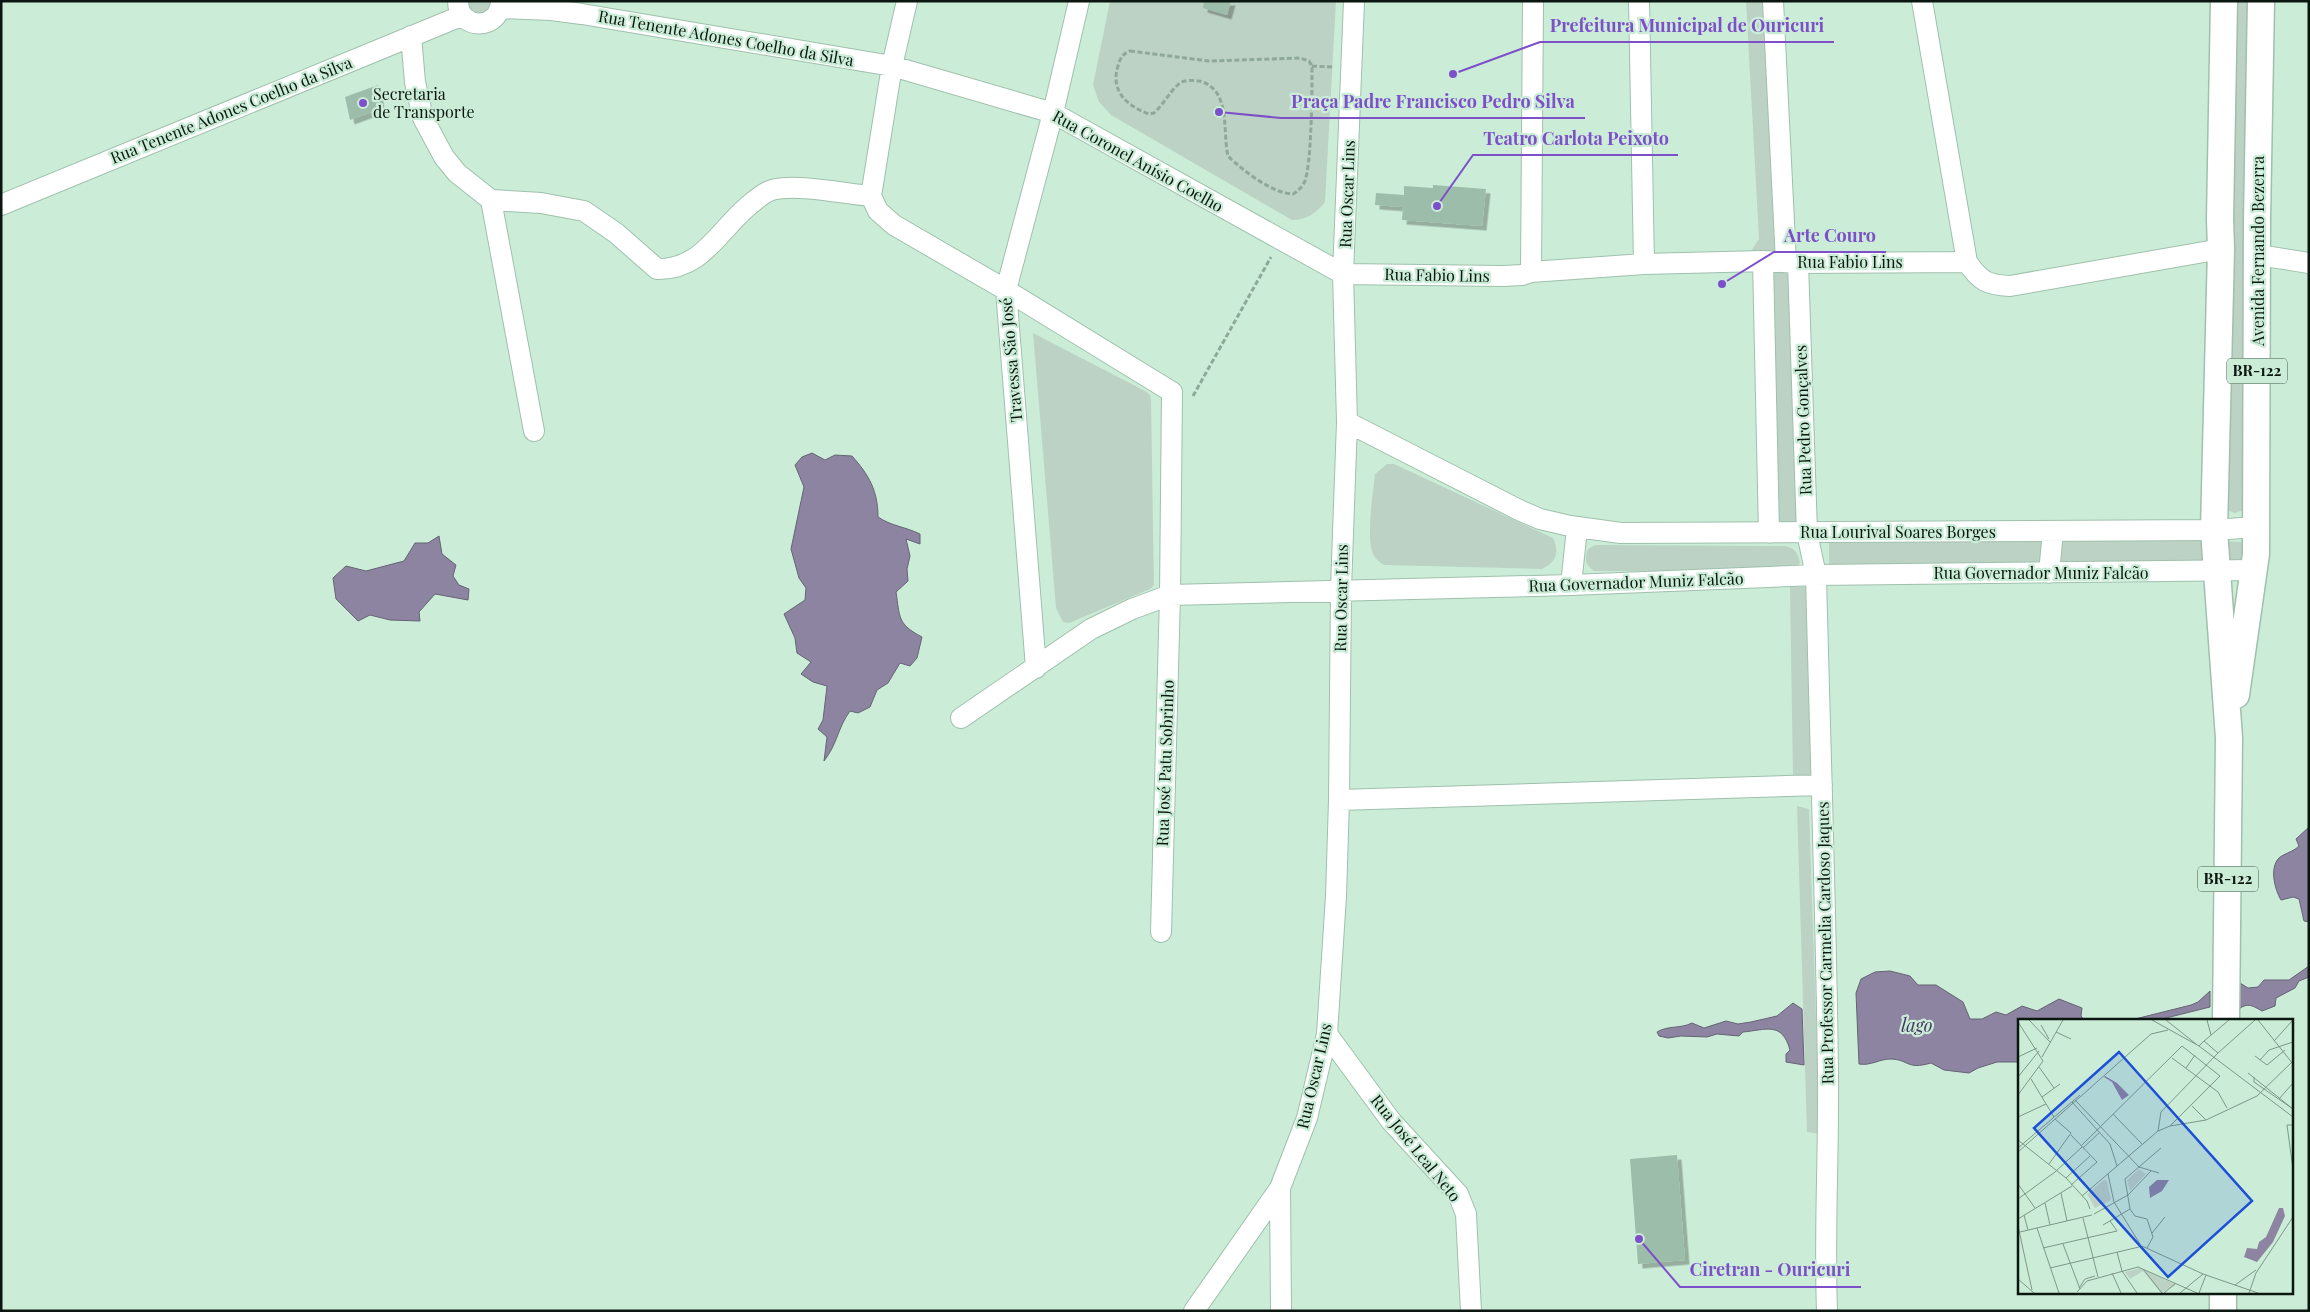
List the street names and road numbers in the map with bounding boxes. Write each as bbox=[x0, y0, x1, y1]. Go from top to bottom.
street label: Rua Tenente Adones Coelho da Silva bbox=[597, 5, 855, 70]
street label: Rua Tenente Adones Coelho da Silva bbox=[107, 51, 355, 168]
street label: Rua Coronel Anísio Coelho bbox=[1049, 105, 1227, 216]
street label: Rua Oscar Lins bbox=[1334, 140, 1359, 248]
street label: Avenida Fernando Bezerra bbox=[2247, 156, 2268, 347]
street label: Rua Fabio Lins bbox=[1797, 251, 1903, 272]
street label: Rua Fabio Lins bbox=[1384, 263, 1490, 286]
street label: Travessa São José bbox=[995, 297, 1026, 423]
street label: Rua Pedro Gonçalves bbox=[1789, 345, 1816, 496]
road number: BR-122 bbox=[2227, 358, 2287, 384]
street label: Rua Lourival Soares Borges bbox=[1800, 521, 1996, 542]
street label: Rua Oscar Lins bbox=[1329, 544, 1352, 652]
street label: Rua Governador Muniz Falcão bbox=[1933, 562, 2149, 583]
street label: Rua Governador Muniz Falcão bbox=[1528, 567, 1744, 596]
street label: Rua José Patu Sobrinho bbox=[1151, 679, 1178, 847]
street label: Rua Professor Carmelia Cardoso Jaques bbox=[1812, 801, 1837, 1085]
road number: BR-122 bbox=[2198, 866, 2258, 892]
street label: Rua Oscar Lins bbox=[1291, 1021, 1336, 1131]
street label: Rua José Leal Neto bbox=[1367, 1090, 1466, 1206]

